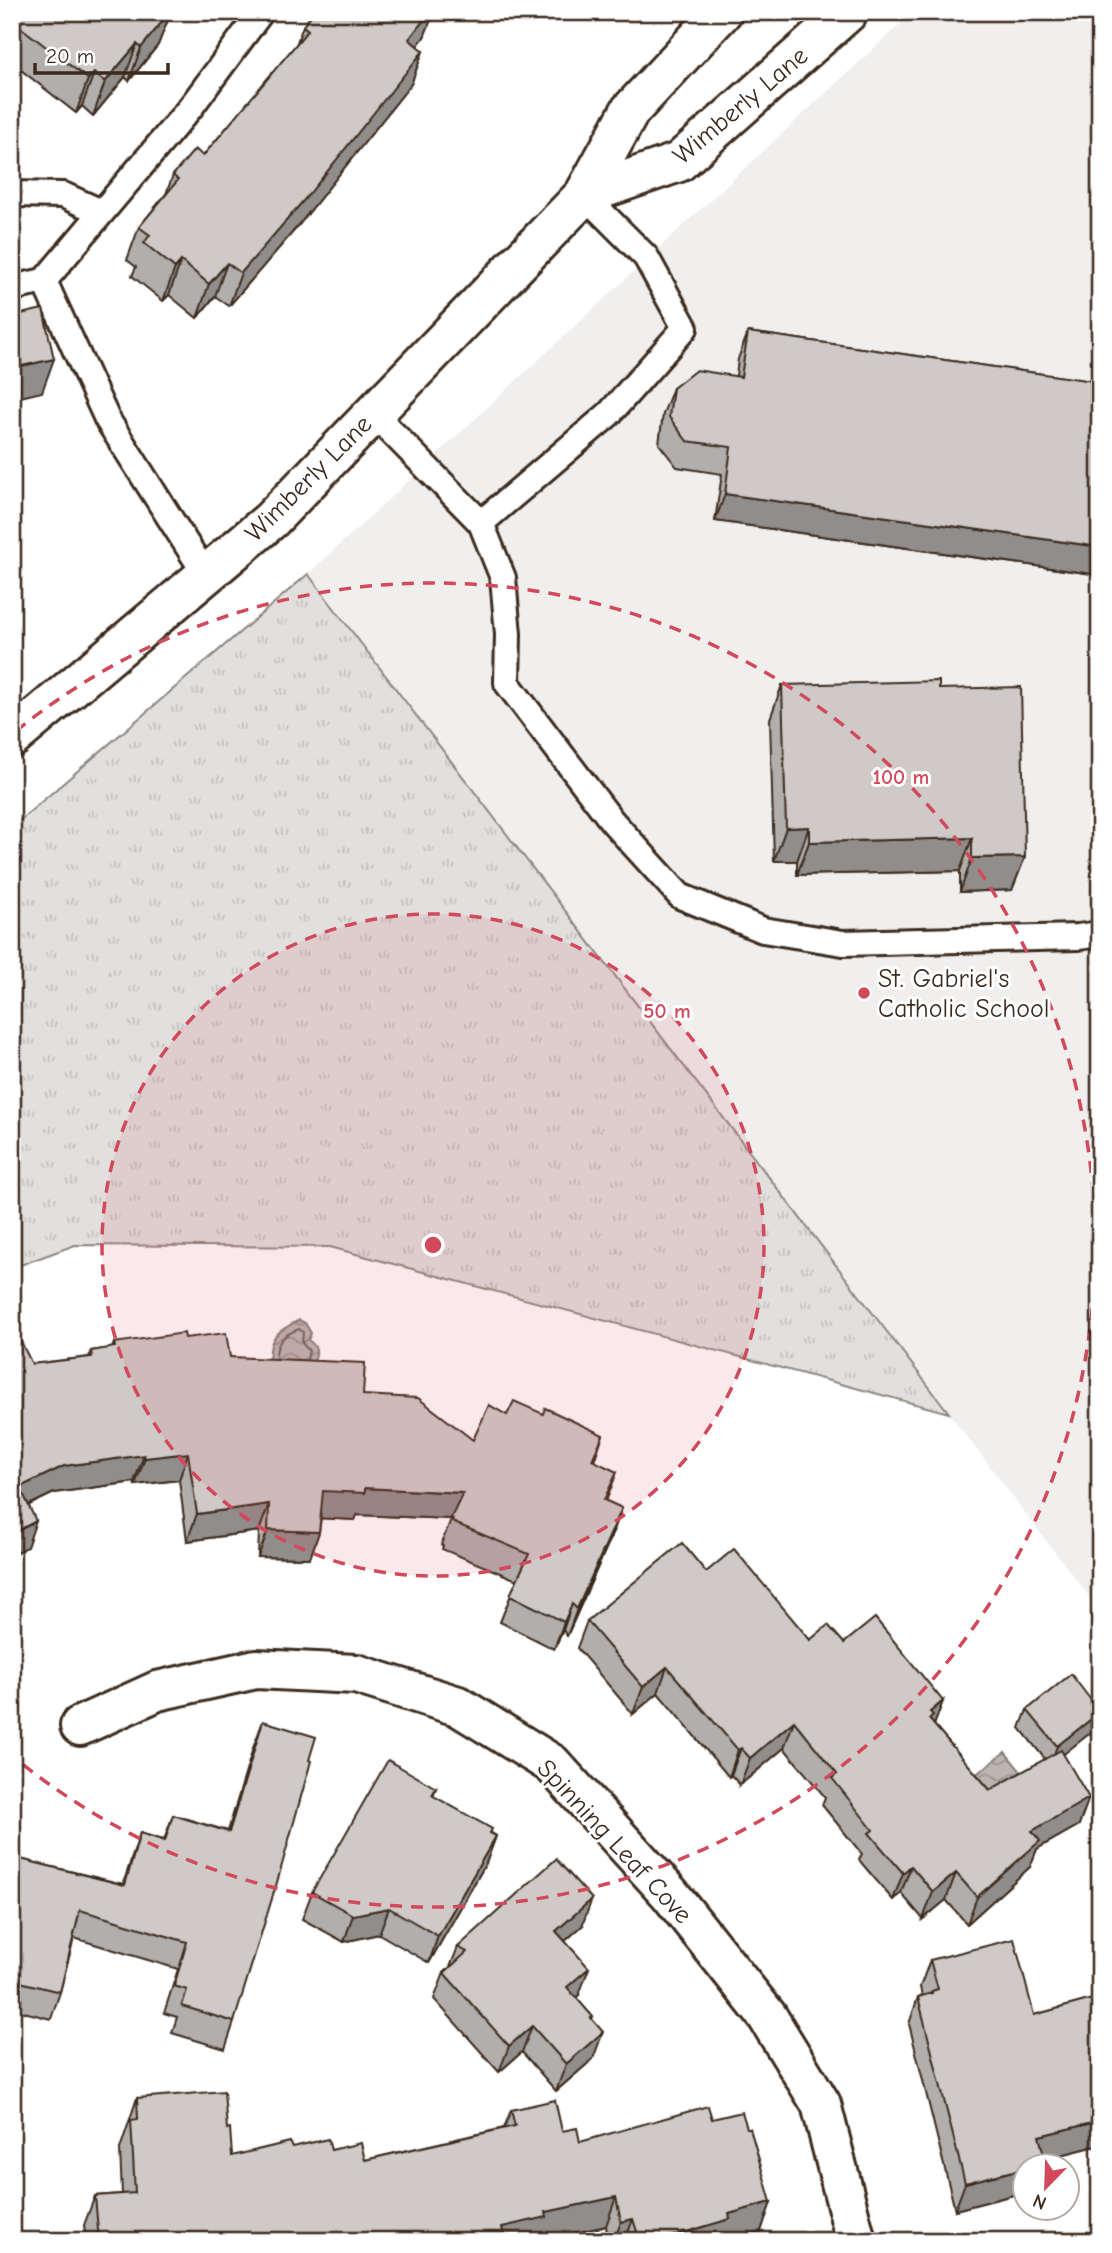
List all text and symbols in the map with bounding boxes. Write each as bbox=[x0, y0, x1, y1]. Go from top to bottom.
scale bar bbox=[35, 32, 168, 76]
street label: Wimberly Lane bbox=[667, 41, 814, 171]
text: 20 m bbox=[46, 44, 94, 68]
street label: Wimberly Lane bbox=[239, 409, 378, 548]
text: 100 m bbox=[873, 765, 929, 789]
place label: St. Gabriel's Catholic School bbox=[878, 964, 1049, 1024]
marker: St. Gabriel's Catholic School bbox=[856, 985, 872, 1001]
text: 50 m bbox=[643, 999, 691, 1023]
centre of rings bbox=[421, 1233, 445, 1257]
street label: Spinning Leaf Cove bbox=[531, 1753, 698, 1930]
north arrow bbox=[1010, 2152, 1080, 2222]
text: N bbox=[1030, 2189, 1050, 2214]

